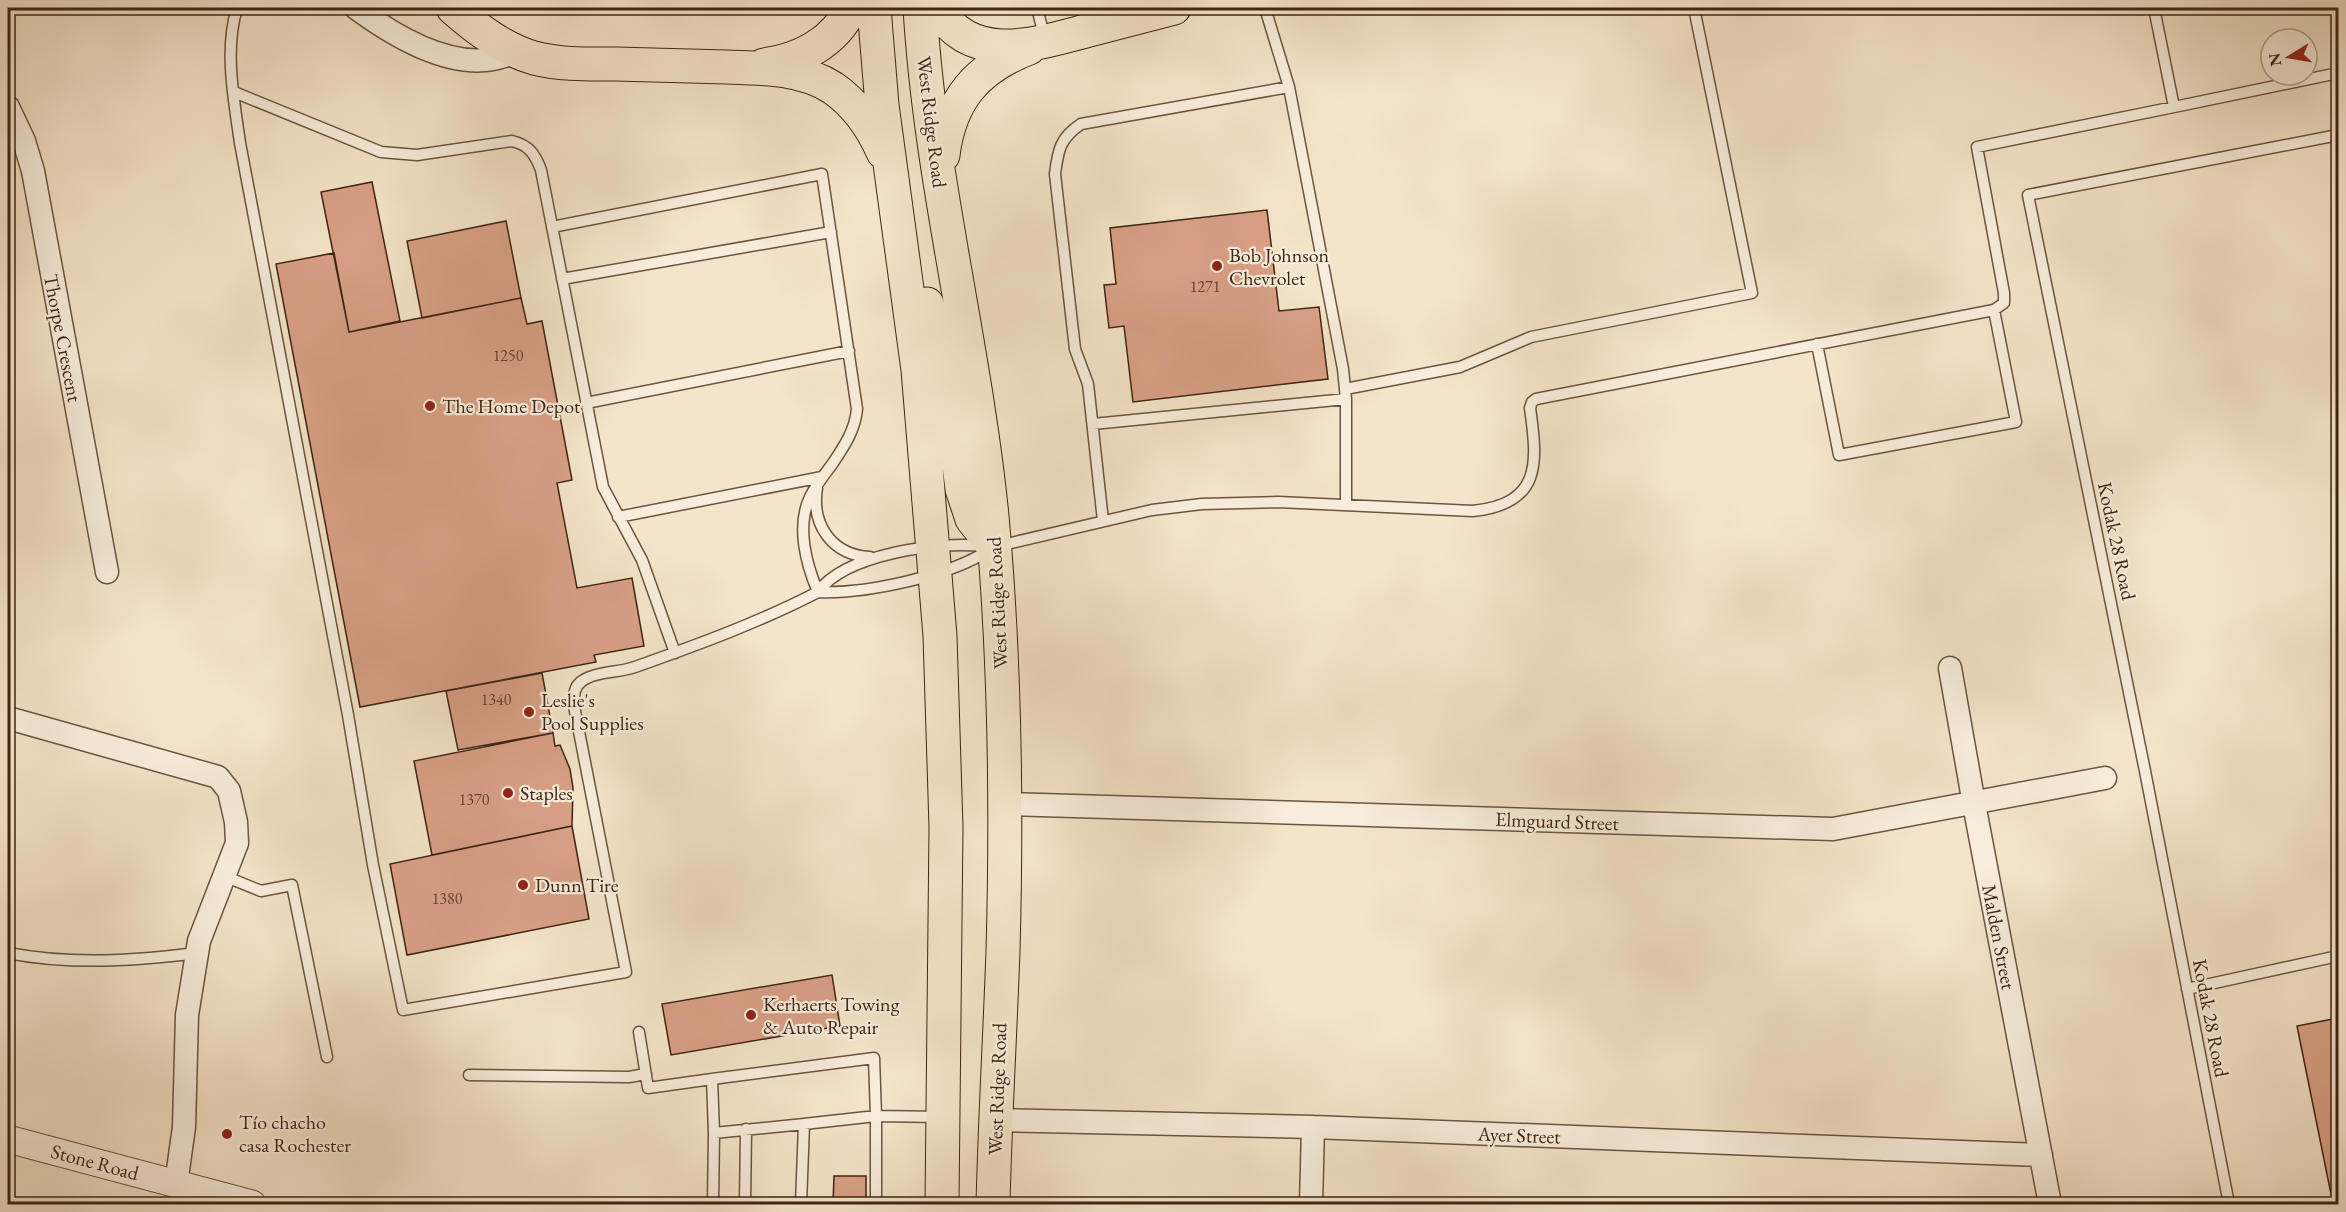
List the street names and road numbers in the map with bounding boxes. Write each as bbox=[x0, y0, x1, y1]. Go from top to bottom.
street label: West Ridge Road bbox=[911, 55, 953, 190]
street label: Thorpe Crescent bbox=[38, 272, 88, 405]
street label: Kodak 28 Road bbox=[2092, 480, 2142, 603]
street label: West Ridge Road bbox=[981, 535, 1013, 670]
street label: Elmguard Street bbox=[1495, 806, 1620, 836]
street label: Malden Street bbox=[1976, 882, 2022, 993]
street label: Kodak 28 Road bbox=[2187, 957, 2235, 1080]
street label: West Ridge Road bbox=[982, 1021, 1012, 1156]
street label: Ayer Street bbox=[1476, 1121, 1562, 1149]
street label: Stone Road bbox=[48, 1138, 143, 1186]

